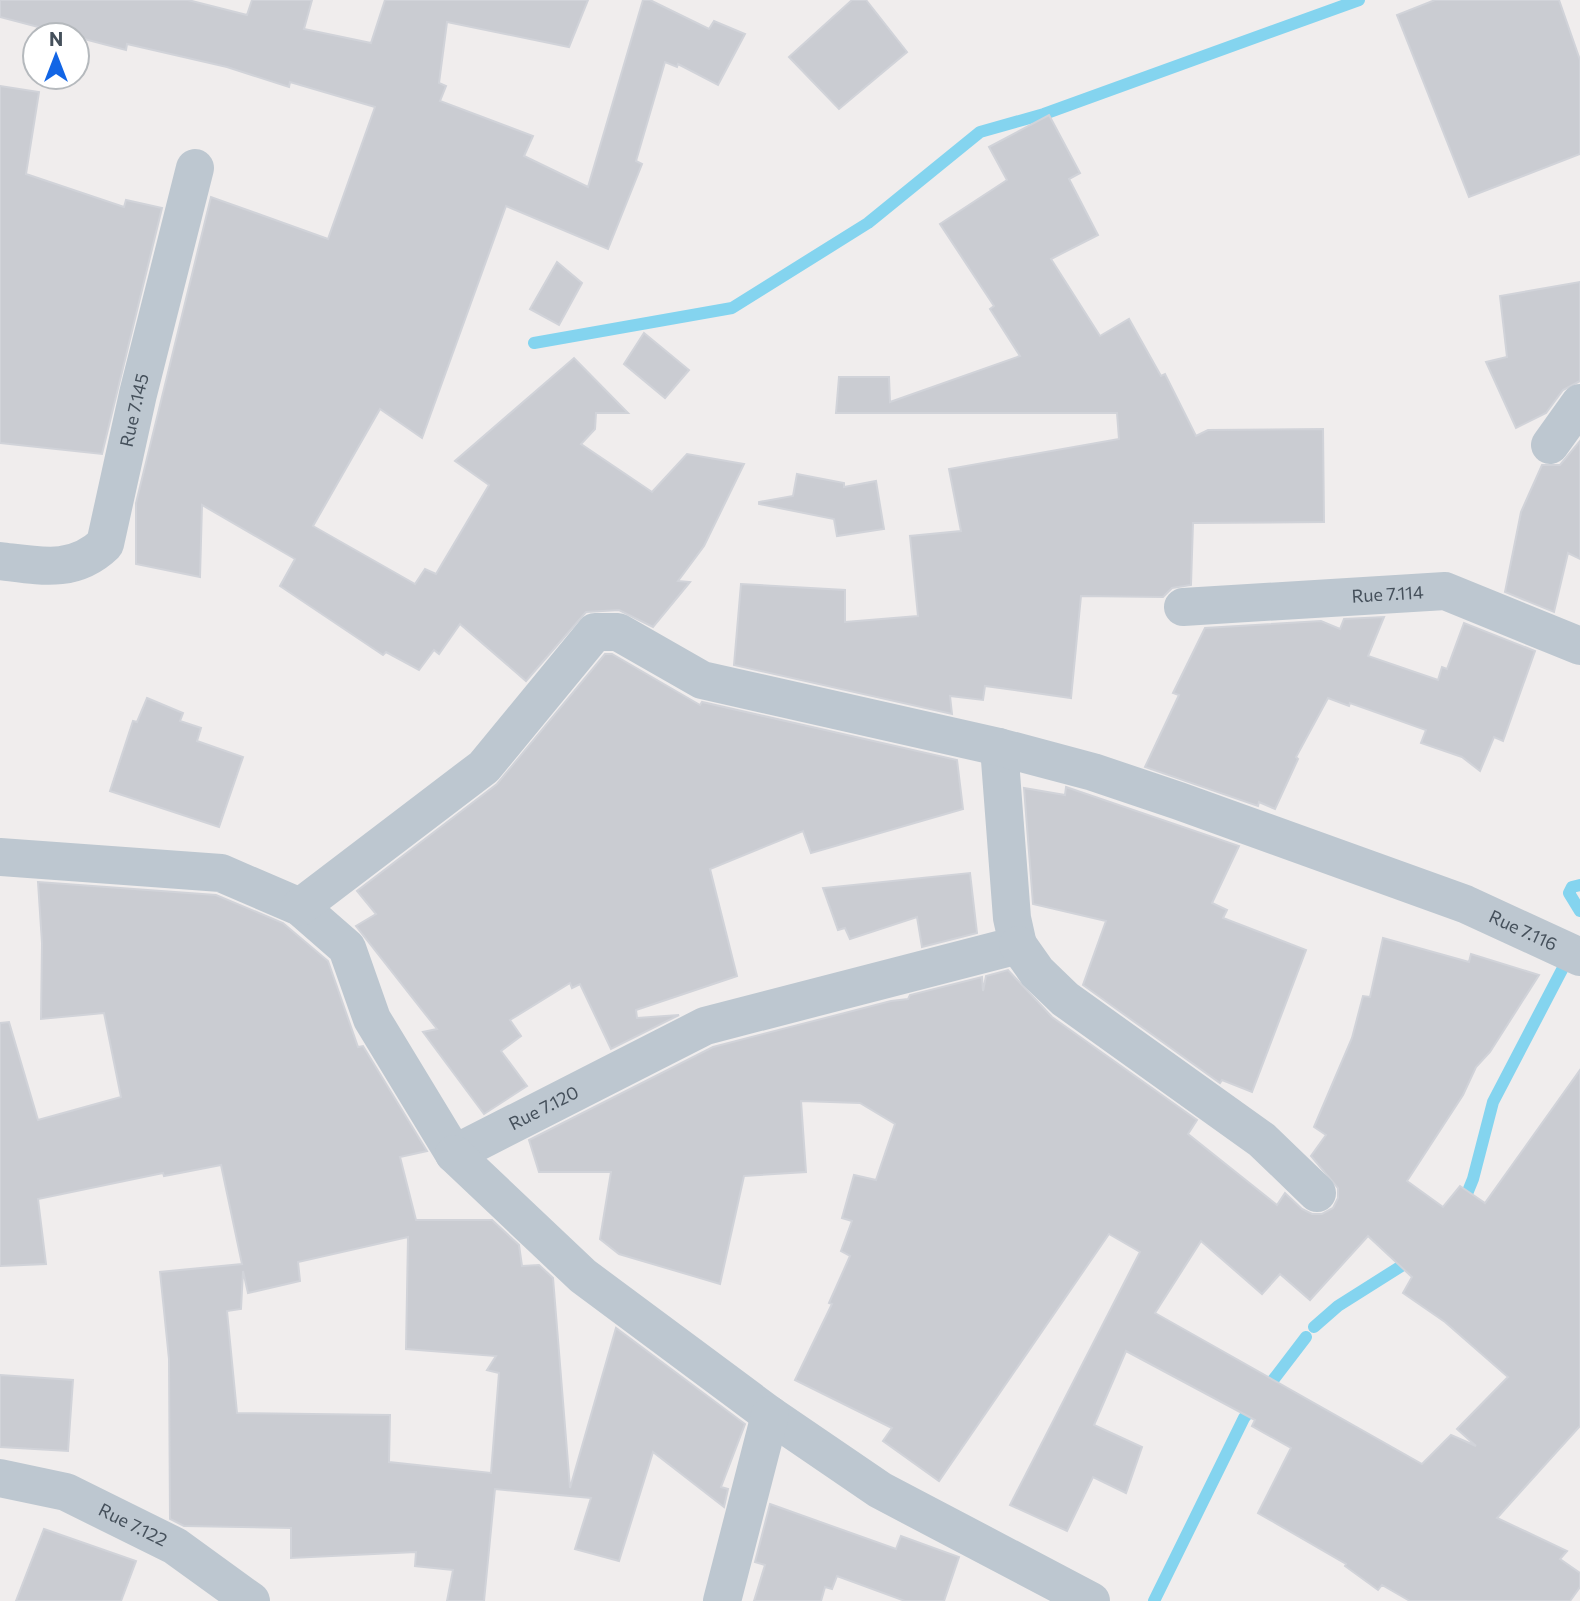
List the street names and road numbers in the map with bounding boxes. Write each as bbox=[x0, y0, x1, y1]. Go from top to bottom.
street label: Rue 7.145 bbox=[115, 371, 153, 449]
street label: Rue 7.114 bbox=[1351, 580, 1425, 607]
street label: Rue 7.116 bbox=[1486, 905, 1561, 955]
street label: Rue 7.120 bbox=[505, 1080, 582, 1134]
street label: Rue 7.122 bbox=[95, 1498, 171, 1550]

